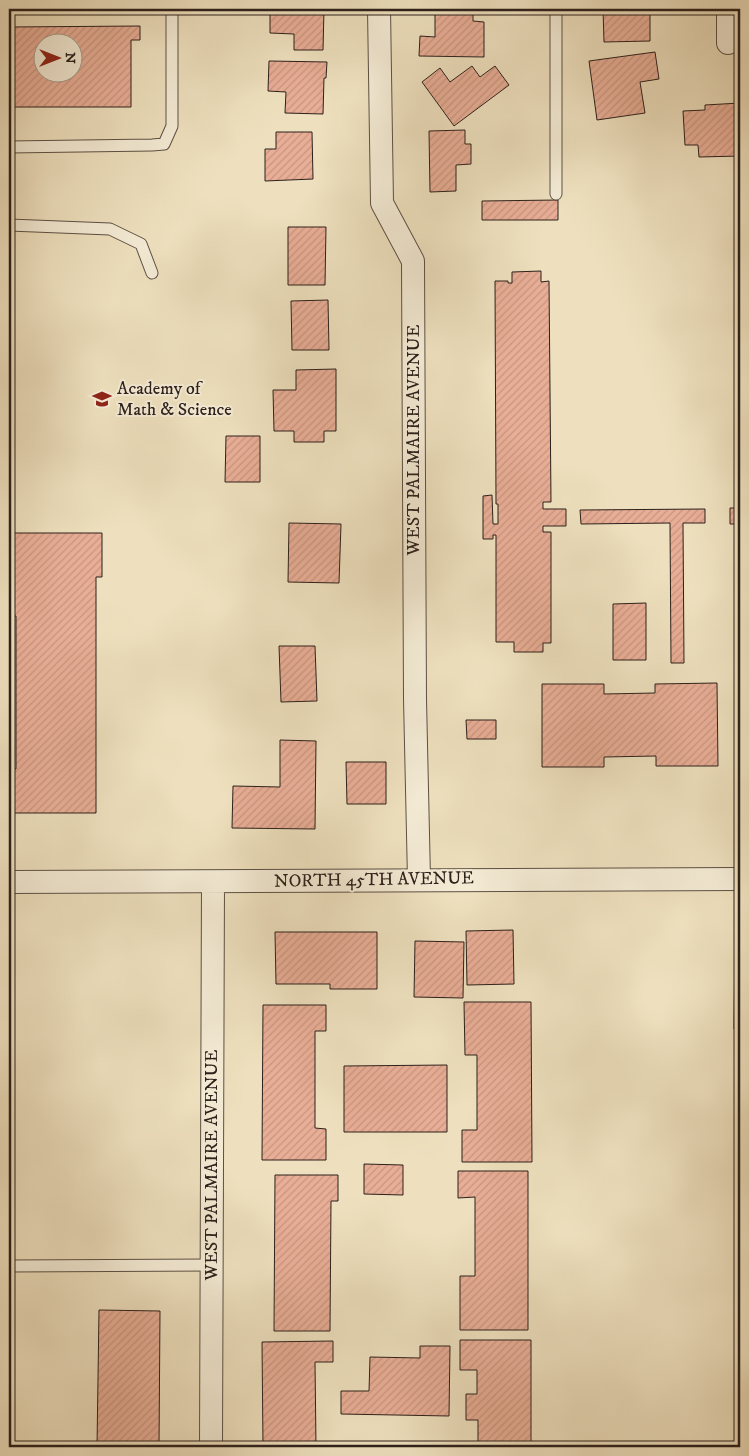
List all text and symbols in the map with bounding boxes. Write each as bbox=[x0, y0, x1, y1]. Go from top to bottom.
north arrow bbox=[32, 32, 82, 82]
text: N bbox=[61, 52, 79, 64]
street label: WEST PALMAIRE AVENUE bbox=[403, 324, 425, 557]
place label: Academy of Math & Science bbox=[117, 378, 232, 421]
school or university icon: Academy of Math & Science bbox=[91, 388, 113, 410]
street label: NORTH 45TH AVENUE bbox=[274, 867, 474, 893]
street label: WEST PALMAIRE AVENUE bbox=[201, 1049, 223, 1282]

